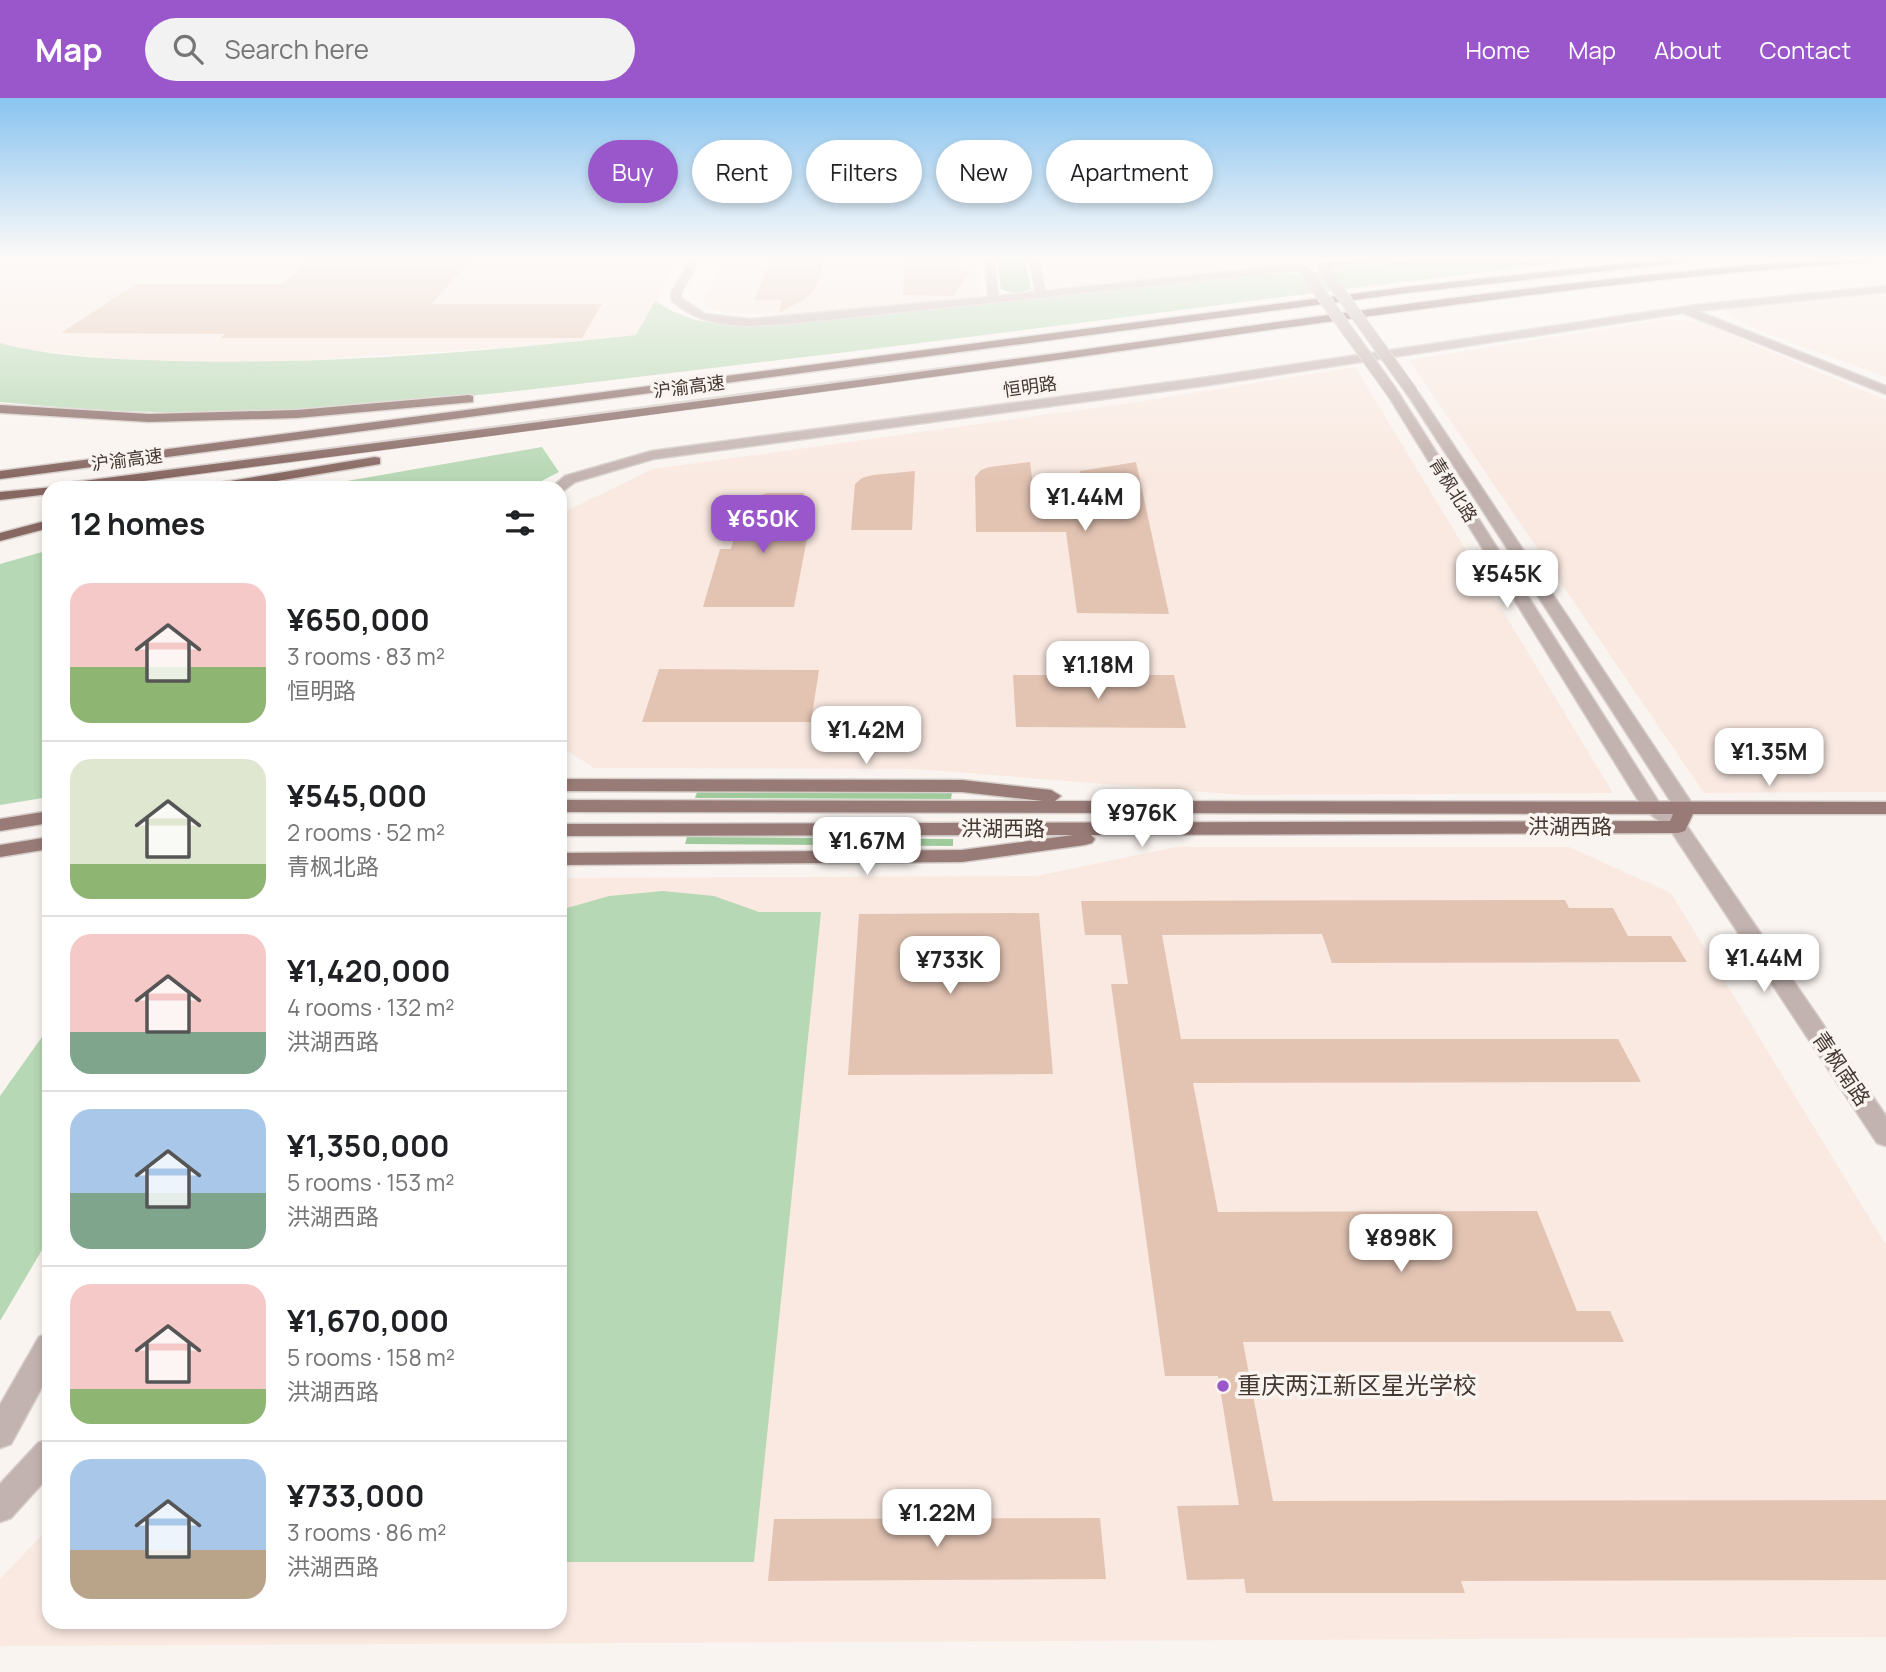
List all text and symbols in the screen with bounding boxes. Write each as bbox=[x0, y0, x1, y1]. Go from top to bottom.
search box bbox=[145, 18, 635, 81]
text: Map bbox=[35, 27, 103, 72]
icon: search bbox=[169, 30, 207, 68]
text: Search here bbox=[225, 31, 369, 67]
text: Home bbox=[1465, 33, 1530, 66]
text: Map bbox=[1568, 33, 1616, 66]
text: About bbox=[1654, 33, 1722, 66]
text: Contact bbox=[1760, 33, 1851, 66]
chip: Buy bbox=[588, 140, 678, 203]
chip: Rent bbox=[692, 140, 792, 203]
chip: Filters bbox=[806, 140, 922, 203]
chip: New bbox=[936, 140, 1032, 203]
chip: Apartment bbox=[1046, 140, 1213, 203]
street label: 沪渝高速 bbox=[652, 370, 726, 402]
street label: 恒明路 bbox=[1001, 370, 1058, 402]
street label: 沪渝高速 bbox=[90, 443, 164, 475]
street label: 青枫北路 bbox=[1425, 453, 1483, 526]
pin: ¥1.44M bbox=[1028, 474, 1142, 533]
text: ¥1.44M bbox=[1046, 480, 1124, 512]
pin: ¥650K bbox=[714, 496, 812, 555]
text: ¥650K bbox=[727, 502, 799, 534]
text: 12 homes bbox=[70, 503, 205, 544]
icon: filters bbox=[501, 504, 539, 542]
pin: ¥545K bbox=[1458, 550, 1556, 610]
text: ¥545K bbox=[1472, 557, 1542, 589]
text: ¥650,000 bbox=[287, 599, 430, 640]
icon: home bbox=[126, 611, 210, 695]
text: 3 rooms · 83 m² bbox=[287, 640, 445, 672]
pin: ¥1.18M bbox=[1041, 642, 1155, 701]
text: ¥1.18M bbox=[1062, 648, 1134, 680]
text: 恒明路 bbox=[287, 674, 356, 706]
pin: ¥1.42M bbox=[809, 706, 923, 766]
text: ¥1.42M bbox=[827, 713, 905, 745]
pin: ¥1.35M bbox=[1712, 728, 1826, 788]
text: ¥1.35M bbox=[1731, 735, 1807, 767]
text: ¥545,000 bbox=[287, 775, 427, 816]
icon: home bbox=[126, 787, 210, 871]
pin: ¥976K bbox=[1093, 790, 1191, 849]
text: ¥976K bbox=[1107, 796, 1177, 828]
street label: 洪湖西路 bbox=[1528, 812, 1612, 840]
street label: 洪湖西路 bbox=[961, 814, 1045, 842]
text: 2 rooms · 52 m² bbox=[287, 816, 445, 848]
pin: ¥1.67M bbox=[810, 818, 924, 877]
text: ¥1.67M bbox=[829, 824, 905, 856]
text: 青枫北路 bbox=[287, 850, 379, 882]
pin: ¥1.44M bbox=[1707, 934, 1821, 994]
pin: ¥733K bbox=[901, 936, 999, 996]
text: ¥1.44M bbox=[1725, 941, 1803, 973]
text: ¥733K bbox=[916, 943, 984, 975]
text: ¥1,420,000 bbox=[287, 950, 451, 991]
icon: home bbox=[126, 962, 210, 1046]
text: 4 rooms · 132 m² bbox=[287, 991, 455, 1023]
text: 洪湖西路 bbox=[287, 1025, 379, 1057]
street label: 青枫南路 bbox=[1807, 1026, 1877, 1111]
text: ¥1,350,000 bbox=[287, 1125, 449, 1166]
icon: home bbox=[126, 1137, 210, 1221]
text: 5 rooms · 153 m² bbox=[287, 1166, 454, 1198]
text: 洪湖西路 bbox=[287, 1200, 379, 1232]
pin: ¥898K bbox=[1352, 1214, 1450, 1274]
text: ¥898K bbox=[1365, 1221, 1437, 1253]
text: ¥1,670,000 bbox=[287, 1300, 449, 1341]
icon: home bbox=[126, 1312, 210, 1396]
text: 5 rooms · 158 m² bbox=[287, 1341, 455, 1373]
place label: 重庆两江新区星光学校 bbox=[1237, 1368, 1477, 1401]
text: 洪湖西路 bbox=[287, 1375, 379, 1407]
marker: 重庆两江新区星光学校 bbox=[1215, 1378, 1231, 1394]
text: ¥733,000 bbox=[287, 1475, 425, 1516]
icon: home bbox=[126, 1487, 210, 1571]
pin: ¥1.22M bbox=[880, 1490, 994, 1549]
text: ¥1.22M bbox=[898, 1496, 976, 1528]
text: 3 rooms · 86 m² bbox=[287, 1516, 447, 1548]
text: 洪湖西路 bbox=[287, 1550, 379, 1582]

